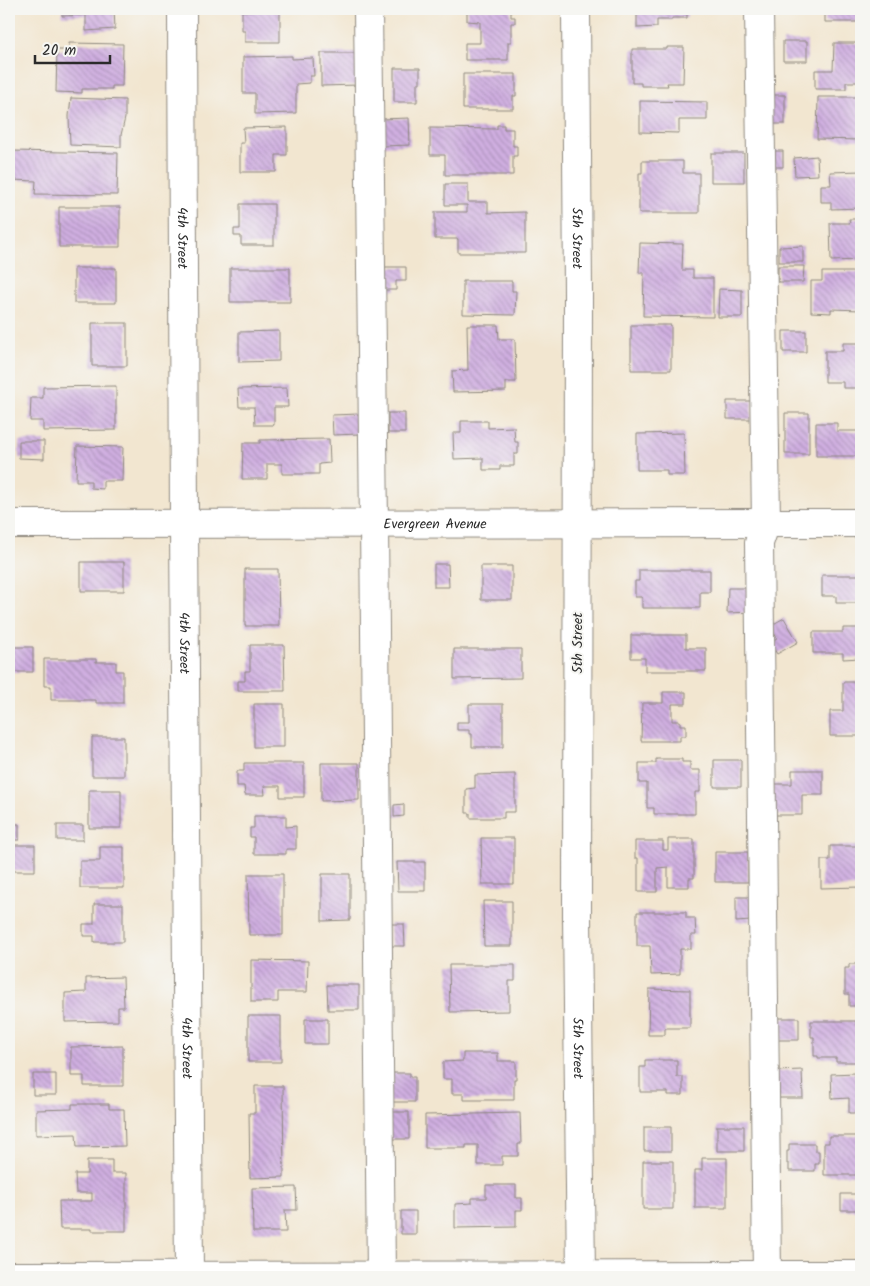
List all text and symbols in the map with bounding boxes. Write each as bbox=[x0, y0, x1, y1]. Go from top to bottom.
scale bar bbox=[35, 32, 110, 64]
text: 20 m bbox=[42, 39, 76, 63]
street label: 4th Street bbox=[171, 207, 193, 270]
street label: 5th Street bbox=[565, 207, 588, 269]
street label: Evergreen Avenue bbox=[383, 513, 487, 536]
street label: 4th Street bbox=[173, 612, 195, 675]
street label: 5th Street bbox=[567, 612, 589, 674]
street label: 4th Street bbox=[175, 1017, 198, 1080]
street label: 5th Street bbox=[566, 1017, 589, 1080]

